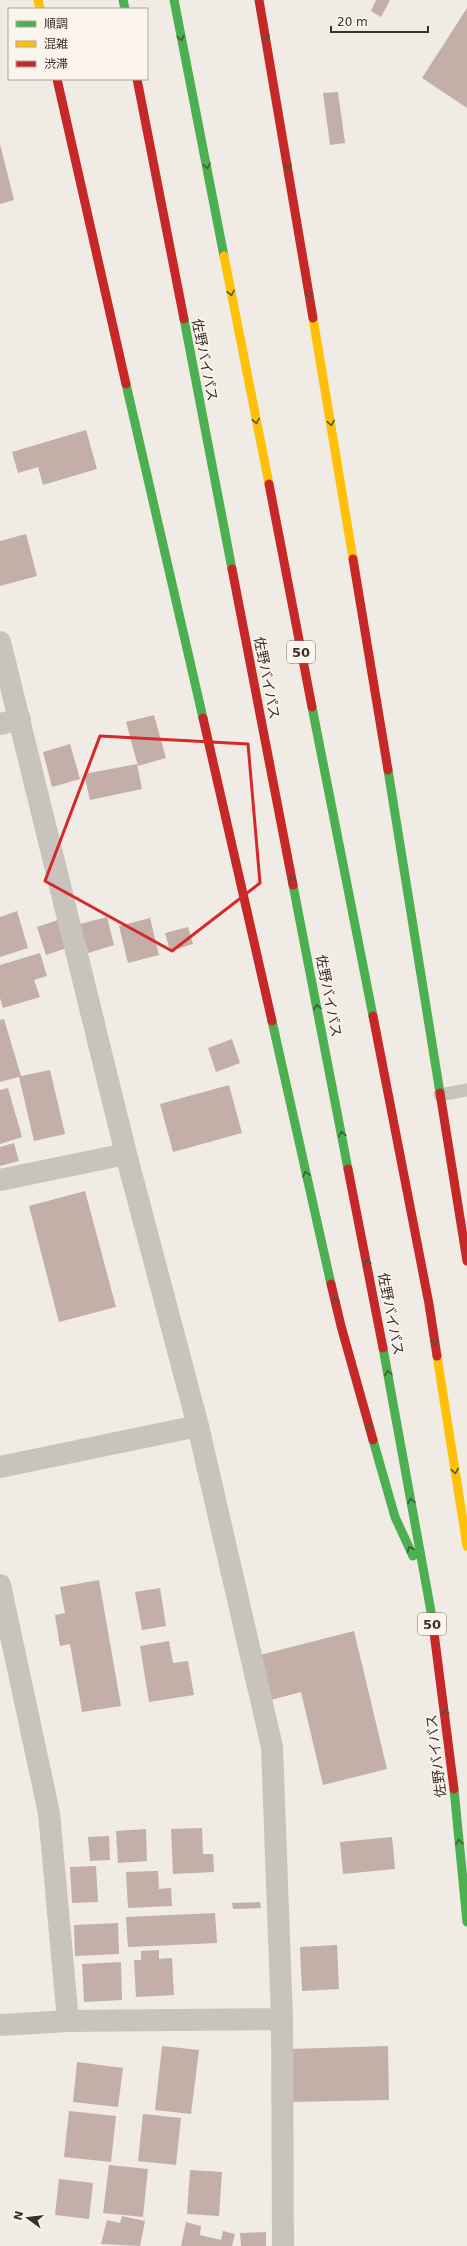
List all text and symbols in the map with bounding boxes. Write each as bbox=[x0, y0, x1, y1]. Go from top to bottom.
legend bbox=[8, 8, 148, 80]
scale bar bbox=[331, 8, 428, 34]
text: 20 m bbox=[337, 15, 368, 29]
text: 順調 bbox=[44, 17, 68, 31]
one-way arrow bbox=[177, 35, 185, 41]
one-way arrow bbox=[261, 35, 269, 42]
text: 混雑 bbox=[44, 37, 68, 51]
text: 渋滞 bbox=[44, 57, 68, 71]
one-way arrow bbox=[202, 163, 210, 169]
one-way arrow bbox=[283, 163, 292, 170]
one-way arrow bbox=[227, 290, 235, 296]
one-way arrow bbox=[304, 292, 313, 298]
street label: 佐野バイパス bbox=[189, 317, 221, 403]
one-way arrow bbox=[252, 418, 260, 424]
one-way arrow bbox=[326, 420, 335, 426]
street label: 佐野バイパス bbox=[251, 635, 283, 721]
road number: 50 bbox=[287, 641, 315, 663]
one-way arrow bbox=[288, 876, 297, 882]
street label: 佐野バイパス bbox=[313, 953, 345, 1039]
one-way arrow bbox=[313, 1004, 322, 1010]
one-way arrow bbox=[338, 1131, 346, 1138]
one-way arrow bbox=[303, 1171, 311, 1177]
one-way arrow bbox=[363, 1259, 371, 1265]
street label: 佐野バイパス bbox=[375, 1271, 407, 1357]
one-way arrow bbox=[332, 1297, 340, 1304]
one-way arrow bbox=[430, 1339, 439, 1345]
one-way arrow bbox=[384, 1370, 392, 1376]
one-way arrow bbox=[366, 1423, 374, 1429]
one-way arrow bbox=[450, 1468, 459, 1474]
one-way arrow bbox=[408, 1498, 416, 1504]
one-way arrow bbox=[407, 1546, 415, 1553]
road number: 50 bbox=[418, 1613, 446, 1635]
one-way arrow bbox=[441, 1709, 450, 1715]
street label: 佐野バイパス bbox=[423, 1713, 449, 1799]
one-way arrow bbox=[455, 1838, 464, 1845]
north arrow bbox=[8, 2198, 48, 2238]
text: N bbox=[11, 2209, 26, 2222]

